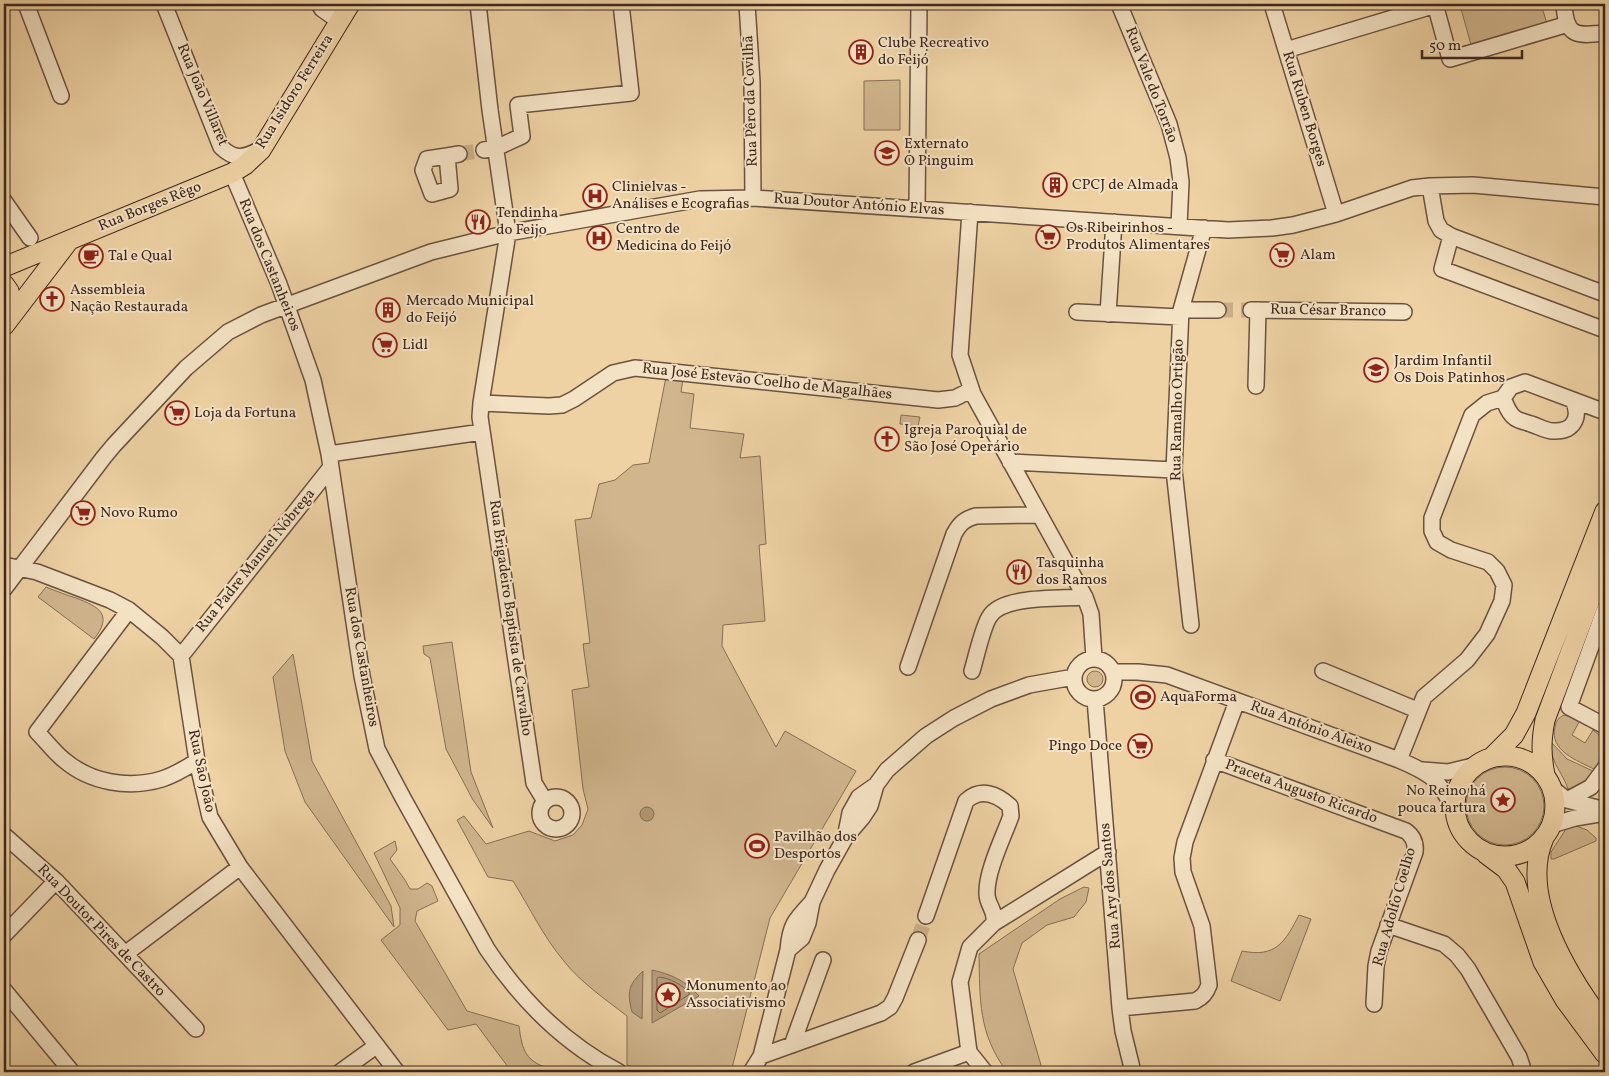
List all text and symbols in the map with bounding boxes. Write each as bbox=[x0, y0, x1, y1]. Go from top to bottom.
street label: Rua Vale do Torrão bbox=[1119, 24, 1183, 146]
scale bar bbox=[1422, 28, 1522, 60]
street label: Rua Isidoro Ferreira bbox=[251, 31, 339, 153]
place label: Clube Recreativo do Feijó bbox=[878, 33, 989, 71]
street label: Rua Pêro da Covilhã bbox=[738, 35, 764, 167]
text: 50 m bbox=[1429, 36, 1461, 57]
building icon: Clube Recreativo do Feijó bbox=[848, 39, 874, 65]
street label: Rua João Villaret bbox=[171, 41, 233, 149]
street label: Rua Ruben Borges bbox=[1276, 49, 1332, 169]
place label: Externato O Pinguim bbox=[904, 134, 974, 172]
school or university icon: Externato O Pinguim bbox=[874, 140, 900, 166]
building icon: CPCJ de Almada bbox=[1042, 172, 1068, 198]
place label: CPCJ de Almada bbox=[1072, 175, 1179, 196]
street label: Rua Borges Rêgo bbox=[95, 177, 205, 237]
place label: Clinielvas - Análises e Ecografias bbox=[612, 177, 749, 215]
hospital icon: Clinielvas - Análises e Ecografias bbox=[582, 183, 608, 209]
street label: Rua Doutor António Elvas bbox=[773, 189, 945, 221]
street label: Rua dos Castanheiros bbox=[233, 195, 305, 335]
place label: Tendinha do Feijo bbox=[496, 203, 558, 241]
restaurant icon: Tendinha do Feijo bbox=[465, 209, 491, 235]
place label: Os Ribeirinhos - Produtos Alimentares bbox=[1066, 218, 1210, 256]
place label: Centro de Medicina do Feijó bbox=[616, 219, 731, 257]
supermarket icon: Os Ribeirinhos - Produtos Alimentares bbox=[1035, 224, 1061, 250]
hospital icon: Centro de Medicina do Feijó bbox=[586, 225, 612, 251]
supermarket icon: Alam bbox=[1269, 242, 1295, 268]
cafe icon: Tal e Qual bbox=[78, 243, 104, 269]
place label: Alam bbox=[1300, 245, 1336, 266]
place label: Tal e Qual bbox=[108, 246, 172, 267]
place label: Assembleia Nação Restaurada bbox=[70, 280, 188, 318]
church icon: Assembleia Nação Restaurada bbox=[39, 286, 65, 312]
place label: Mercado Municipal do Feijó bbox=[406, 291, 534, 329]
building icon: Mercado Municipal do Feijó bbox=[375, 297, 401, 323]
street label: Rua César Branco bbox=[1270, 299, 1386, 323]
supermarket icon: Lidl bbox=[372, 332, 398, 358]
place label: Lidl bbox=[402, 335, 428, 356]
street label: Rua Ramalho Ortigão bbox=[1166, 339, 1190, 481]
place label: Jardim Infantil Os Dois Patinhos bbox=[1394, 351, 1505, 389]
school or university icon: Jardim Infantil Os Dois Patinhos bbox=[1363, 357, 1389, 383]
street label: Rua José Estevão Coelho de Magalhães bbox=[641, 358, 893, 406]
supermarket icon: Loja da Fortuna bbox=[164, 400, 190, 426]
place label: Loja da Fortuna bbox=[194, 403, 296, 424]
place label: Igreja Paroquial de São José Operário bbox=[904, 420, 1027, 458]
church icon: Igreja Paroquial de São José Operário bbox=[874, 426, 900, 452]
street label: Rua Padre Manuel Nóbrega bbox=[191, 485, 321, 637]
street label: Rua Brigadeiro Baptista de Carvalho bbox=[483, 499, 537, 737]
supermarket icon: Novo Rumo bbox=[70, 500, 96, 526]
place label: Novo Rumo bbox=[100, 503, 178, 524]
place label: Tasquinha dos Ramos bbox=[1036, 553, 1107, 591]
restaurant icon: Tasquinha dos Ramos bbox=[1006, 559, 1032, 585]
street label: Rua dos Castanheiros bbox=[338, 585, 384, 729]
sports icon: AquaForma bbox=[1130, 684, 1156, 710]
place label: AquaForma bbox=[1160, 687, 1237, 708]
street label: Rua António Aleixo bbox=[1247, 696, 1375, 760]
street label: Rua São João bbox=[182, 728, 220, 814]
supermarket icon: Pingo Doce bbox=[1127, 733, 1153, 759]
place label: Pingo Doce bbox=[1048, 736, 1122, 757]
street label: Praceta Augusto Ricardo bbox=[1222, 755, 1380, 829]
place label: No Reino há pouca fartura bbox=[1397, 781, 1486, 819]
place icon: No Reino há pouca fartura bbox=[1490, 787, 1516, 813]
street label: Rua Ary dos Santos bbox=[1095, 822, 1127, 950]
place label: Pavilhão dos Desportos bbox=[774, 827, 857, 865]
sports icon: Pavilhão dos Desportos bbox=[744, 833, 770, 859]
street label: Rua Adolfo Coelho bbox=[1368, 845, 1422, 969]
street label: Rua Doutor Pires de Castro bbox=[32, 860, 170, 1002]
place label: Monumento ao Associativismo bbox=[686, 976, 786, 1014]
place icon: Monumento ao Associativismo bbox=[655, 982, 681, 1008]

